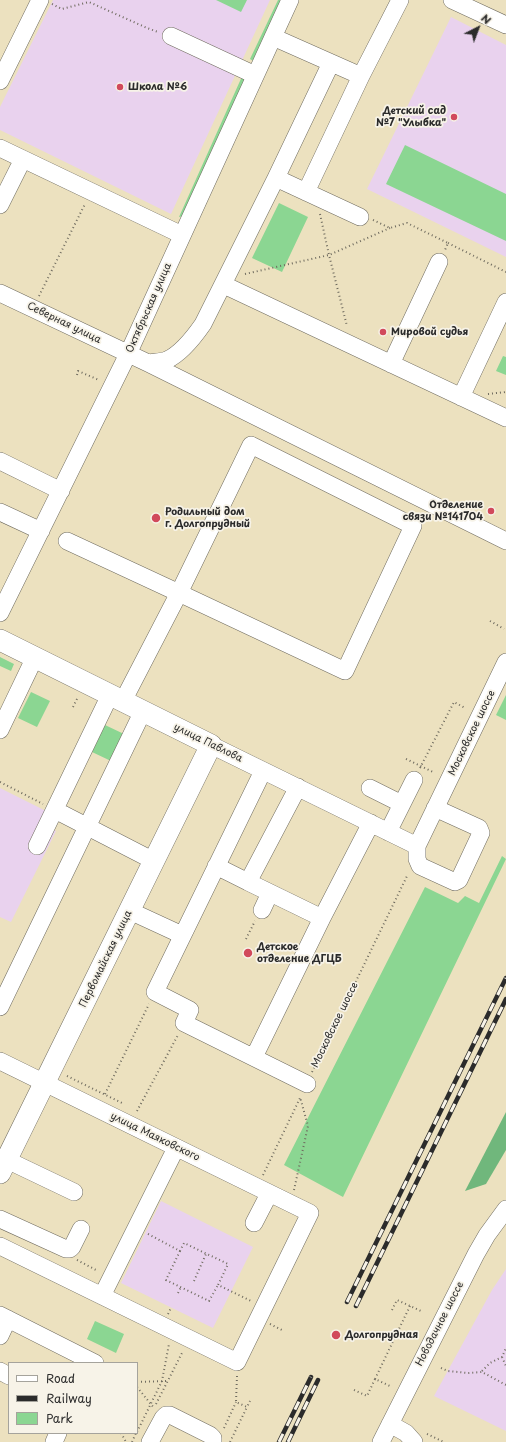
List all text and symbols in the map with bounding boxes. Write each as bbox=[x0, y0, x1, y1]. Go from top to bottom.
north arrow bbox=[458, 8, 498, 48]
text: N bbox=[477, 9, 495, 28]
place label: Школа №6 bbox=[128, 81, 187, 93]
marker: Школа №6 bbox=[115, 82, 125, 92]
place label: Детский сад №7 "Улыбка" bbox=[376, 105, 446, 128]
marker: Детский сад №7 "Улыбка" bbox=[449, 112, 459, 122]
street label: Октябрьская улица bbox=[124, 261, 174, 355]
street label: Северная улица bbox=[25, 300, 103, 346]
place label: Мировой судья bbox=[391, 326, 468, 338]
marker: Мировой судья bbox=[378, 327, 388, 337]
place label: Отделение связи №141704 bbox=[403, 499, 483, 522]
place label: Родильный дом г. Долгопрудный bbox=[165, 506, 250, 530]
marker: Отделение связи №141704 bbox=[486, 506, 496, 516]
marker: Родильный дом г. Долгопрудный bbox=[150, 512, 162, 524]
street label: Московское шоссе bbox=[446, 688, 498, 778]
street label: улица Павлова bbox=[172, 721, 244, 765]
street label: Первомайская улица bbox=[77, 908, 135, 1010]
place label: Детское отделение ДГЦБ bbox=[257, 941, 342, 964]
marker: Детское отделение ДГЦБ bbox=[242, 947, 254, 959]
street label: Московское шоссе bbox=[309, 980, 361, 1070]
street label: улица Маяковского bbox=[108, 1110, 202, 1164]
street label: Новодачное шоссе bbox=[413, 1280, 467, 1368]
marker: Долгопрудная bbox=[330, 1329, 342, 1341]
place label: Долгопрудная bbox=[345, 1329, 418, 1341]
legend bbox=[8, 1362, 138, 1434]
text: Road bbox=[46, 1369, 75, 1387]
text: Railway bbox=[46, 1389, 92, 1407]
text: Park bbox=[46, 1409, 73, 1427]

